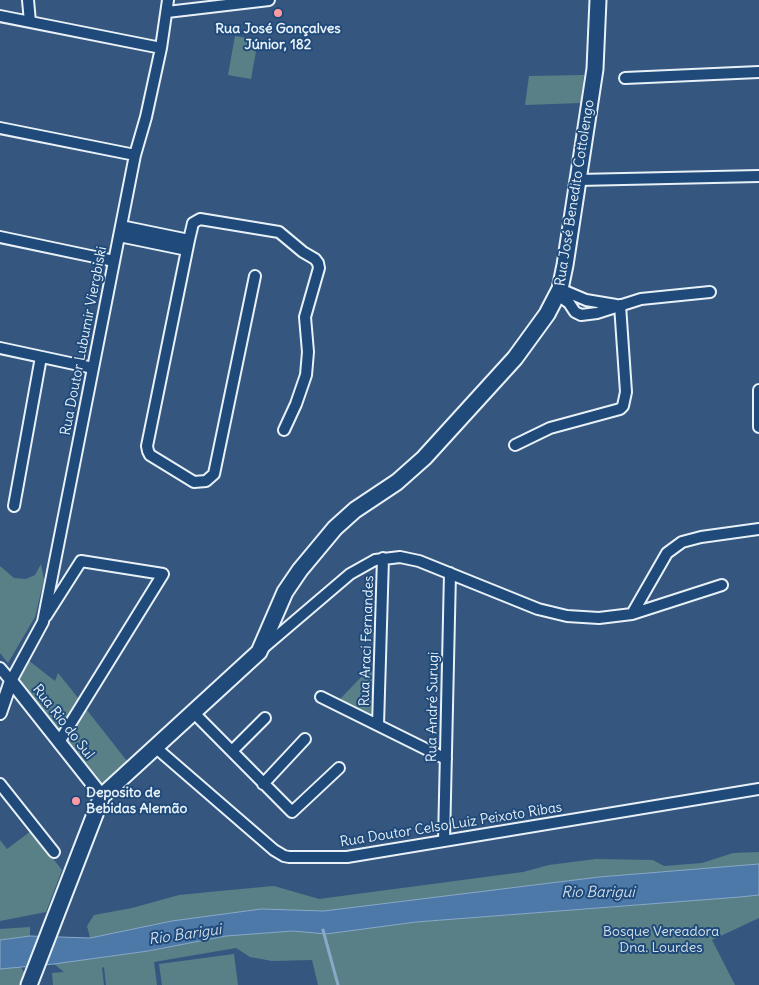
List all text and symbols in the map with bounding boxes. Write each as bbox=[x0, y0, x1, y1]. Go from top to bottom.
marker: Rua José Gonçalves Júnior, 182 bbox=[272, 7, 284, 19]
place label: Rua José Gonçalves Júnior, 182 bbox=[215, 21, 341, 54]
street label: Rua José Benedito Cottolengo bbox=[552, 98, 598, 288]
street label: Rua Doutor Lubumir Viergbiski bbox=[57, 245, 111, 437]
street label: Rua Araci Fernandes bbox=[356, 575, 378, 707]
street label: Rua André Surugi bbox=[424, 652, 442, 762]
street label: Rua Rio do Sul bbox=[29, 681, 97, 763]
place label: Deposito de Bebidas Alemão bbox=[86, 785, 187, 818]
marker: Deposito de Bebidas Alemão bbox=[70, 795, 82, 807]
street label: Rua Doutor Celso Luiz Peixoto Ribas bbox=[339, 799, 563, 851]
water label: Rio Barigui bbox=[561, 884, 635, 902]
water label: Rio Barigui bbox=[147, 921, 223, 949]
park label: Bosque Vereadora Dna. Lourdes bbox=[603, 924, 719, 956]

